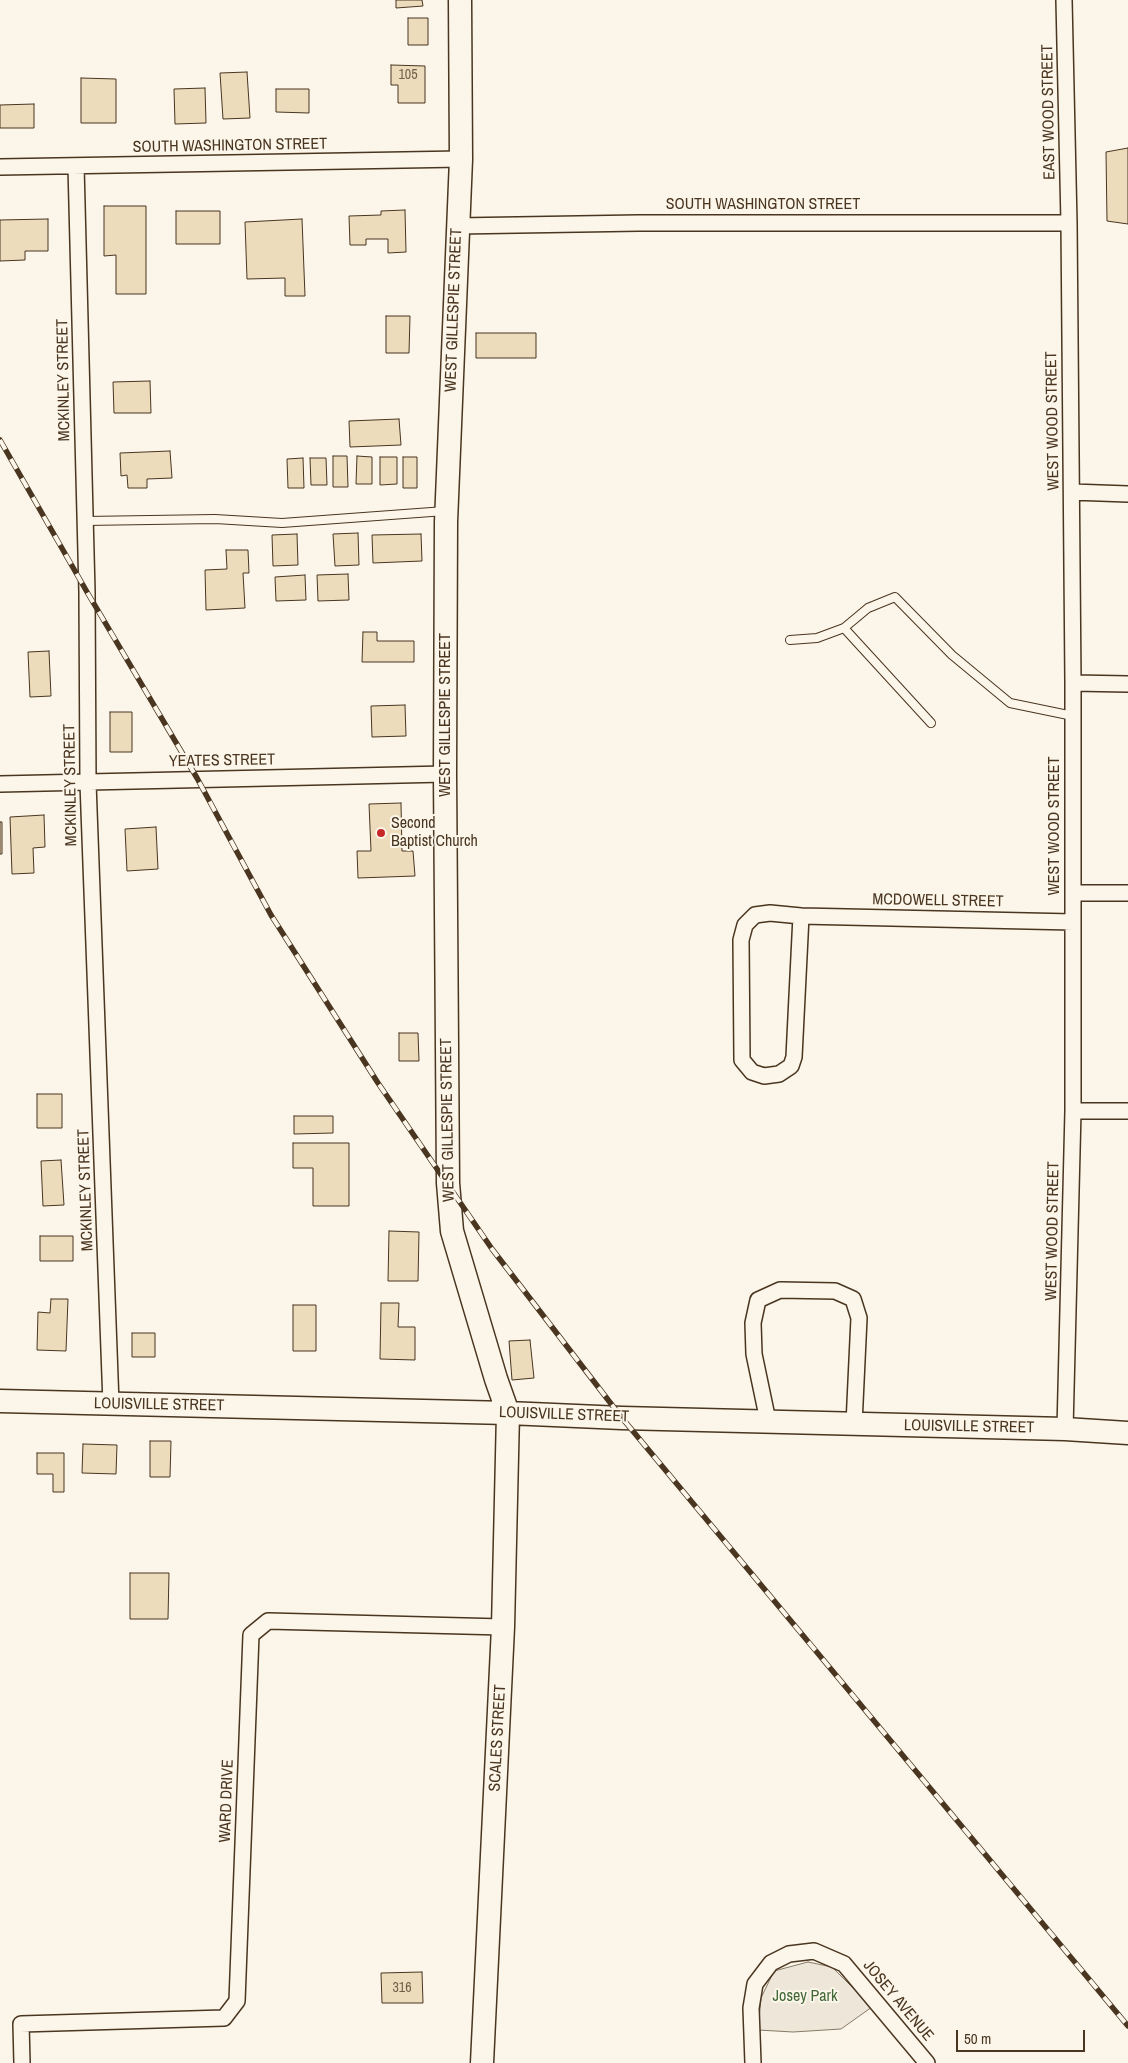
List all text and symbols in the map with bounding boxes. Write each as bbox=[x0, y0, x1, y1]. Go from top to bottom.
street label: EAST WOOD STREET bbox=[1038, 44, 1060, 180]
house number: 105 bbox=[398, 67, 418, 83]
street label: SOUTH WASHINGTON STREET bbox=[133, 135, 327, 157]
street label: SOUTH WASHINGTON STREET bbox=[666, 195, 860, 215]
street label: WEST GILLESPIE STREET bbox=[442, 228, 466, 392]
street label: MCKINLEY STREET bbox=[53, 319, 75, 441]
street label: WEST WOOD STREET bbox=[1042, 351, 1064, 491]
street label: WEST GILLESPIE STREET bbox=[436, 633, 456, 797]
street label: MCKINLEY STREET bbox=[60, 724, 82, 846]
street label: YEATES STREET bbox=[169, 750, 275, 772]
street label: WEST WOOD STREET bbox=[1045, 756, 1065, 896]
place label: Second Baptist Church bbox=[391, 814, 478, 852]
marker: Second Baptist Church bbox=[375, 827, 387, 839]
street label: MCDOWELL STREET bbox=[872, 890, 1004, 912]
street label: WEST GILLESPIE STREET bbox=[437, 1038, 459, 1202]
street label: MCKINLEY STREET bbox=[74, 1128, 98, 1252]
street label: WEST WOOD STREET bbox=[1042, 1161, 1064, 1301]
street label: LOUISVILLE STREET bbox=[94, 1394, 224, 1416]
street label: LOUISVILLE STREET bbox=[498, 1403, 630, 1427]
street label: LOUISVILLE STREET bbox=[904, 1416, 1034, 1438]
street label: SCALES STREET bbox=[486, 1684, 510, 1792]
street label: WARD DRIVE bbox=[216, 1759, 238, 1843]
street label: JOSEY AVENUE bbox=[859, 1957, 937, 2045]
house number: 316 bbox=[392, 1980, 412, 1996]
park label: Josey Park bbox=[773, 1987, 837, 2007]
scale bar bbox=[958, 2020, 1087, 2052]
text: 50 m bbox=[964, 2028, 991, 2049]

